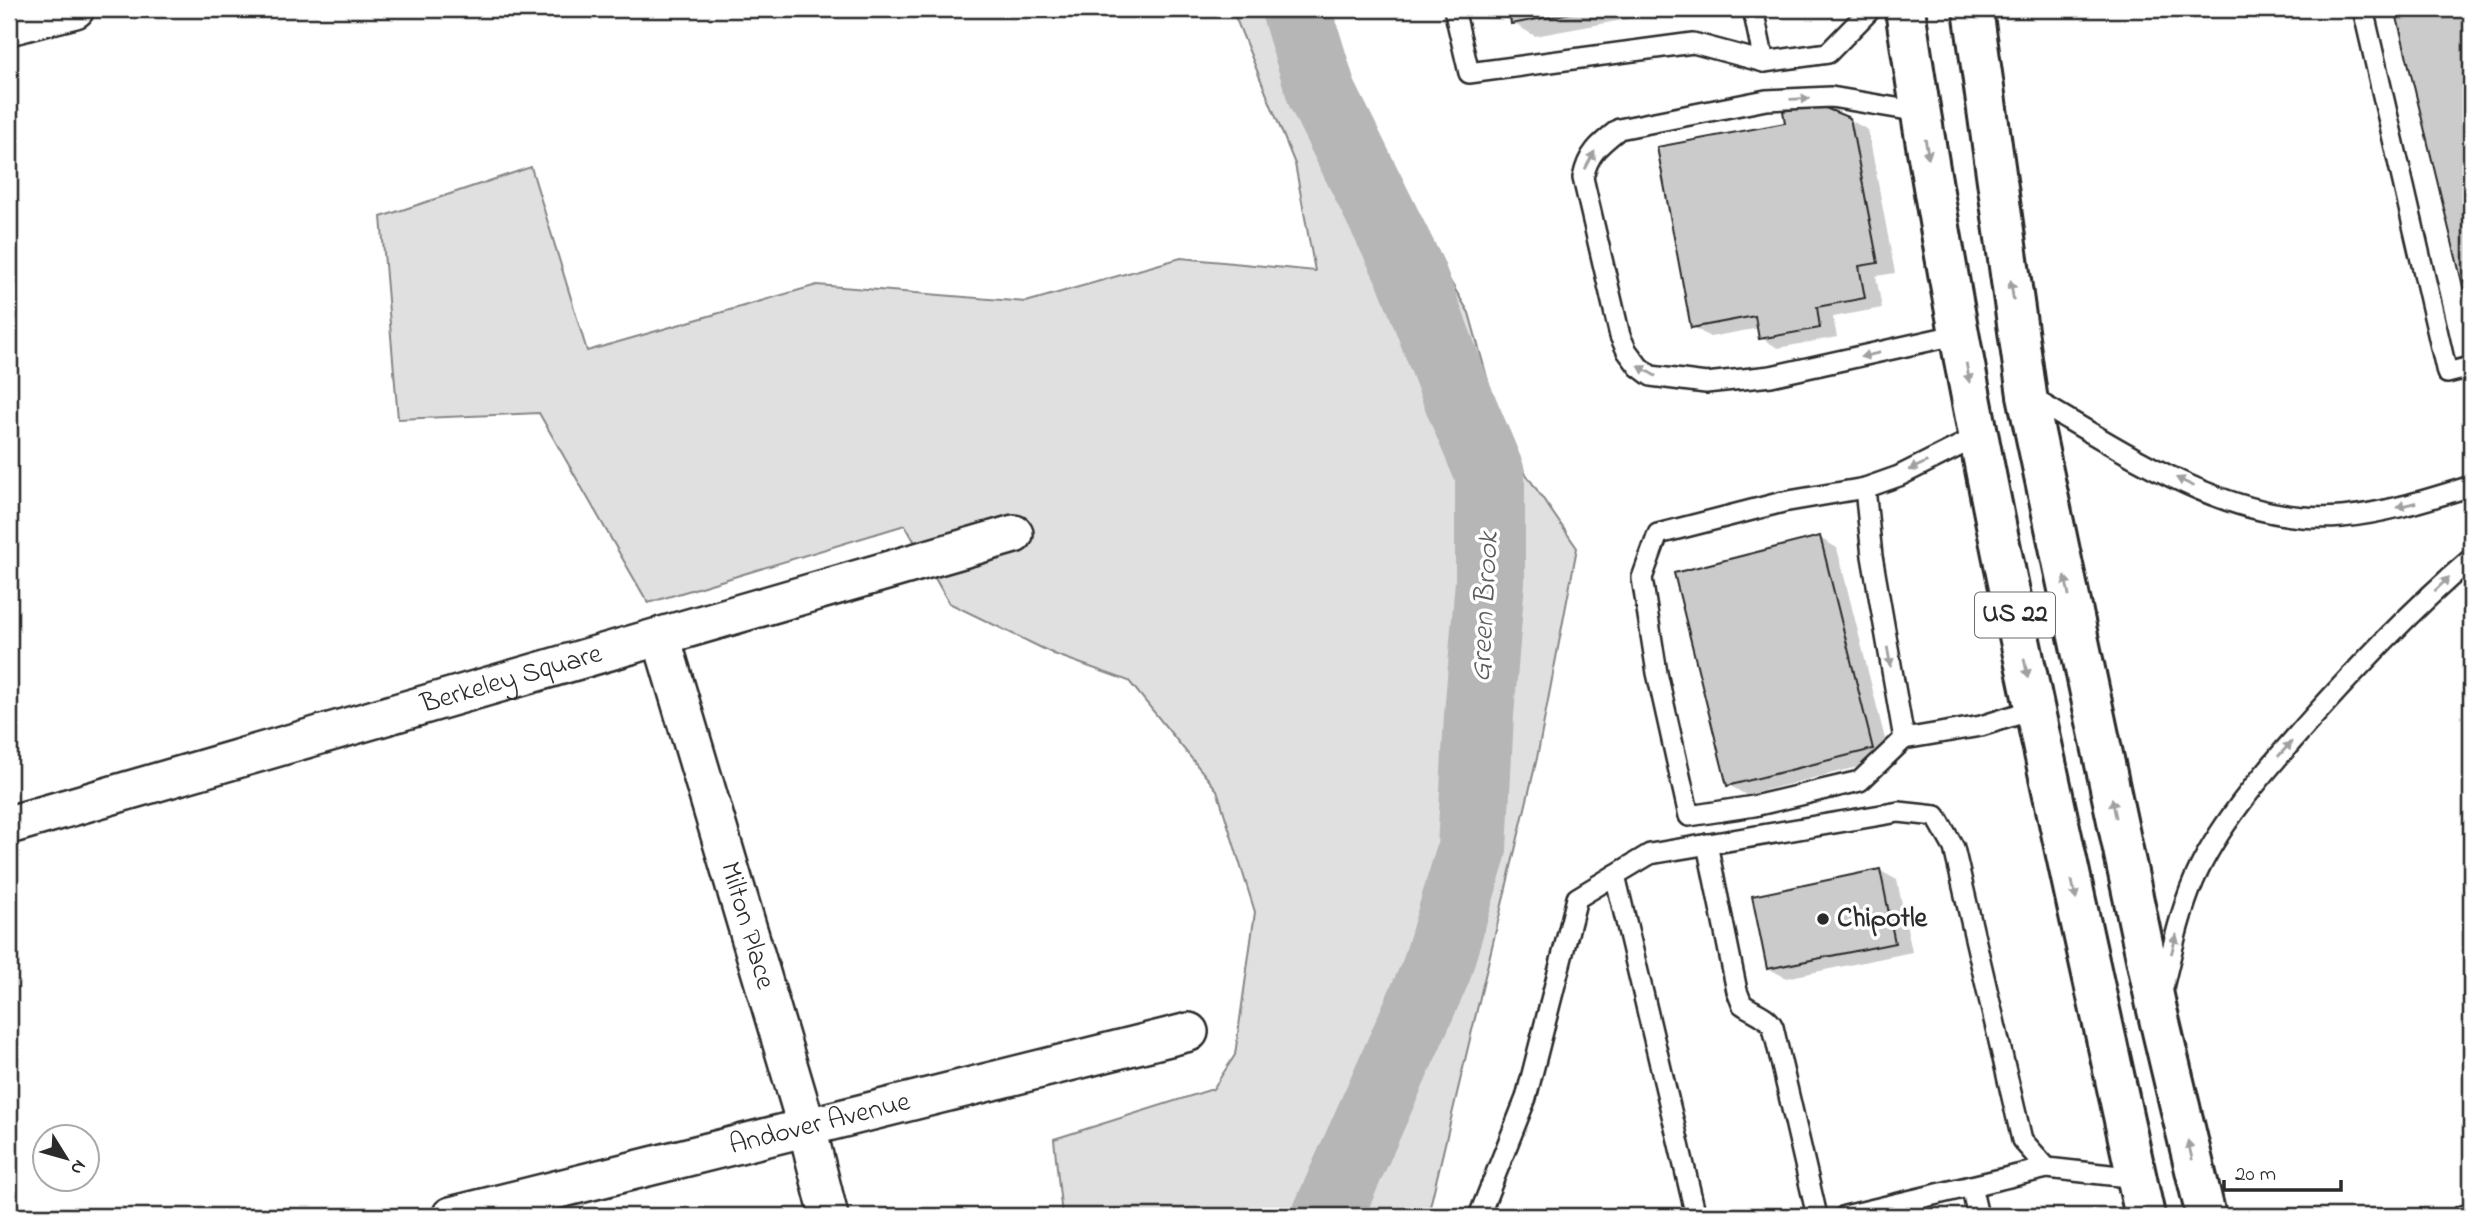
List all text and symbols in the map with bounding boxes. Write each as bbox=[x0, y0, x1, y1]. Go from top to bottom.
one-way arrow bbox=[1789, 93, 1811, 104]
one-way arrow bbox=[1922, 138, 1933, 160]
one-way arrow bbox=[1584, 150, 1596, 170]
one-way arrow bbox=[2006, 279, 2017, 301]
one-way arrow bbox=[1859, 350, 1881, 361]
one-way arrow bbox=[1962, 362, 1973, 384]
one-way arrow bbox=[1638, 365, 1657, 377]
one-way arrow bbox=[1908, 461, 1928, 472]
one-way arrow bbox=[2175, 477, 2196, 488]
one-way arrow bbox=[2395, 500, 2417, 511]
water label: Green Brook bbox=[1460, 529, 1512, 683]
one-way arrow bbox=[2061, 575, 2072, 597]
one-way arrow bbox=[2434, 576, 2451, 593]
road number: US 22 bbox=[1975, 593, 2055, 638]
street label: Berkeley Square bbox=[415, 634, 607, 725]
one-way arrow bbox=[1884, 646, 1895, 668]
one-way arrow bbox=[2021, 657, 2032, 679]
one-way arrow bbox=[2277, 740, 2293, 758]
one-way arrow bbox=[2109, 797, 2120, 819]
street label: Milton Place bbox=[708, 857, 785, 995]
one-way arrow bbox=[2069, 879, 2080, 901]
place label: Chipotle bbox=[1837, 899, 1929, 940]
marker: Chipotle bbox=[1815, 911, 1831, 927]
one-way arrow bbox=[2169, 933, 2180, 955]
street label: Andover Avenue bbox=[725, 1082, 915, 1166]
north arrow bbox=[32, 1124, 102, 1194]
one-way arrow bbox=[2184, 1139, 2195, 1161]
scale bar bbox=[2224, 1148, 2342, 1192]
text: N bbox=[63, 1153, 92, 1180]
text: 20 m bbox=[2235, 1160, 2276, 1190]

